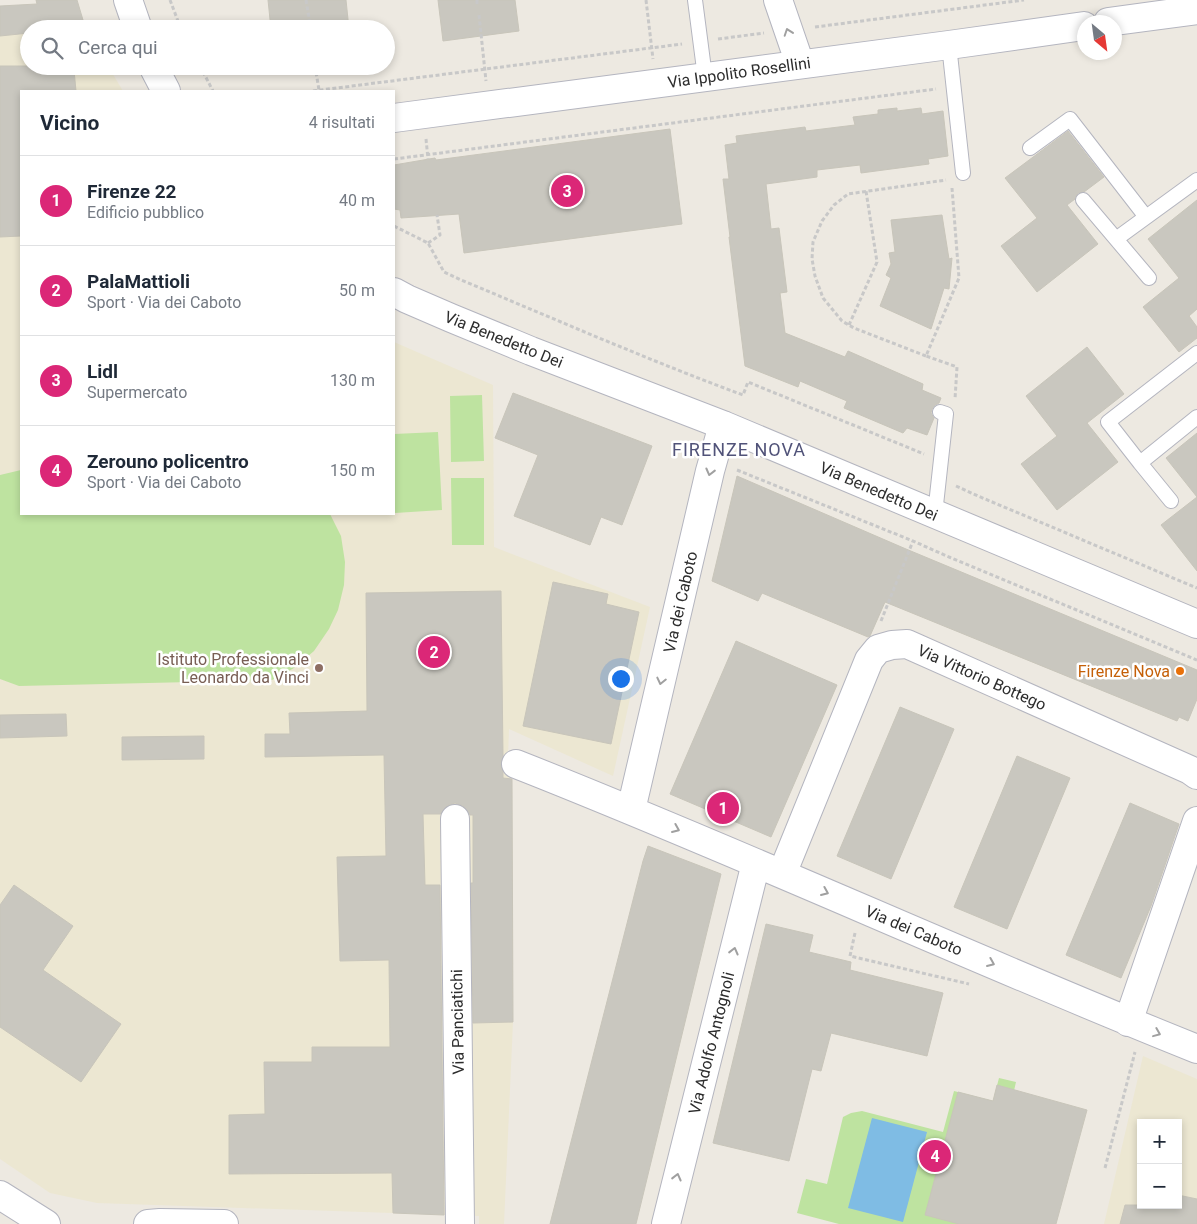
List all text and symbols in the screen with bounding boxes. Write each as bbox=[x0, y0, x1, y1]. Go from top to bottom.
north arrow bbox=[1077, 15, 1122, 60]
search box bbox=[20, 20, 395, 75]
one-way arrow bbox=[784, 29, 794, 37]
icon: search bbox=[38, 34, 66, 62]
text: Cerca qui bbox=[78, 36, 158, 59]
street label: Via Ippolito Rosellini bbox=[666, 53, 812, 92]
text: Vicino bbox=[40, 111, 99, 135]
text: 4 risultati bbox=[309, 113, 375, 132]
pin: 3 bbox=[551, 172, 583, 210]
text: Firenze 22 bbox=[87, 180, 176, 203]
text: 1 bbox=[51, 191, 61, 210]
text: 40 m bbox=[339, 191, 375, 210]
text: Edificio pubblico bbox=[87, 203, 204, 222]
text: PalaMattioli bbox=[87, 270, 190, 293]
text: 2 bbox=[51, 281, 61, 300]
text: 50 m bbox=[339, 281, 375, 300]
text: Sport · Via dei Caboto bbox=[87, 293, 241, 312]
street label: Via Benedetto Dei bbox=[442, 307, 566, 372]
text: Lidl bbox=[87, 360, 118, 383]
text: 3 bbox=[51, 371, 61, 390]
text: 130 m bbox=[330, 371, 375, 390]
text: Supermercato bbox=[87, 383, 187, 402]
district label: FIRENZE NOVA bbox=[672, 439, 806, 460]
text: Zerouno policentro bbox=[87, 450, 249, 473]
street label: Via Benedetto Dei bbox=[817, 458, 941, 525]
text: 4 bbox=[51, 461, 61, 480]
text: 150 m bbox=[330, 461, 375, 480]
one-way arrow bbox=[705, 468, 716, 477]
text: Sport · Via dei Caboto bbox=[87, 473, 241, 492]
street label: Via dei Caboto bbox=[660, 550, 701, 655]
pin: 2 bbox=[418, 633, 450, 671]
street label: Via Vittorio Bottego bbox=[915, 641, 1049, 714]
place label: Istituto Professionale Leonardo da Vinci bbox=[157, 650, 309, 687]
marker: Istituto Professionale Leonardo da Vinci bbox=[313, 662, 325, 674]
place label: Firenze Nova bbox=[1078, 662, 1170, 681]
marker: Firenze Nova bbox=[1174, 665, 1186, 677]
your location bbox=[608, 666, 634, 692]
one-way arrow bbox=[656, 677, 667, 686]
pin: 1 bbox=[707, 789, 739, 827]
one-way arrow bbox=[671, 822, 680, 833]
one-way arrow bbox=[820, 886, 829, 897]
street label: Via dei Caboto bbox=[862, 901, 965, 959]
one-way arrow bbox=[728, 947, 739, 956]
one-way arrow bbox=[986, 956, 995, 967]
street label: Via Panciatichi bbox=[447, 969, 468, 1075]
street label: Via Adolfo Antognoli bbox=[685, 970, 738, 1116]
one-way arrow bbox=[1152, 1027, 1161, 1037]
map controls bbox=[1137, 1119, 1182, 1209]
button: + bbox=[1137, 1119, 1182, 1164]
pin: 4 bbox=[919, 1137, 951, 1175]
button: − bbox=[1137, 1164, 1182, 1209]
one-way arrow bbox=[672, 1173, 682, 1181]

